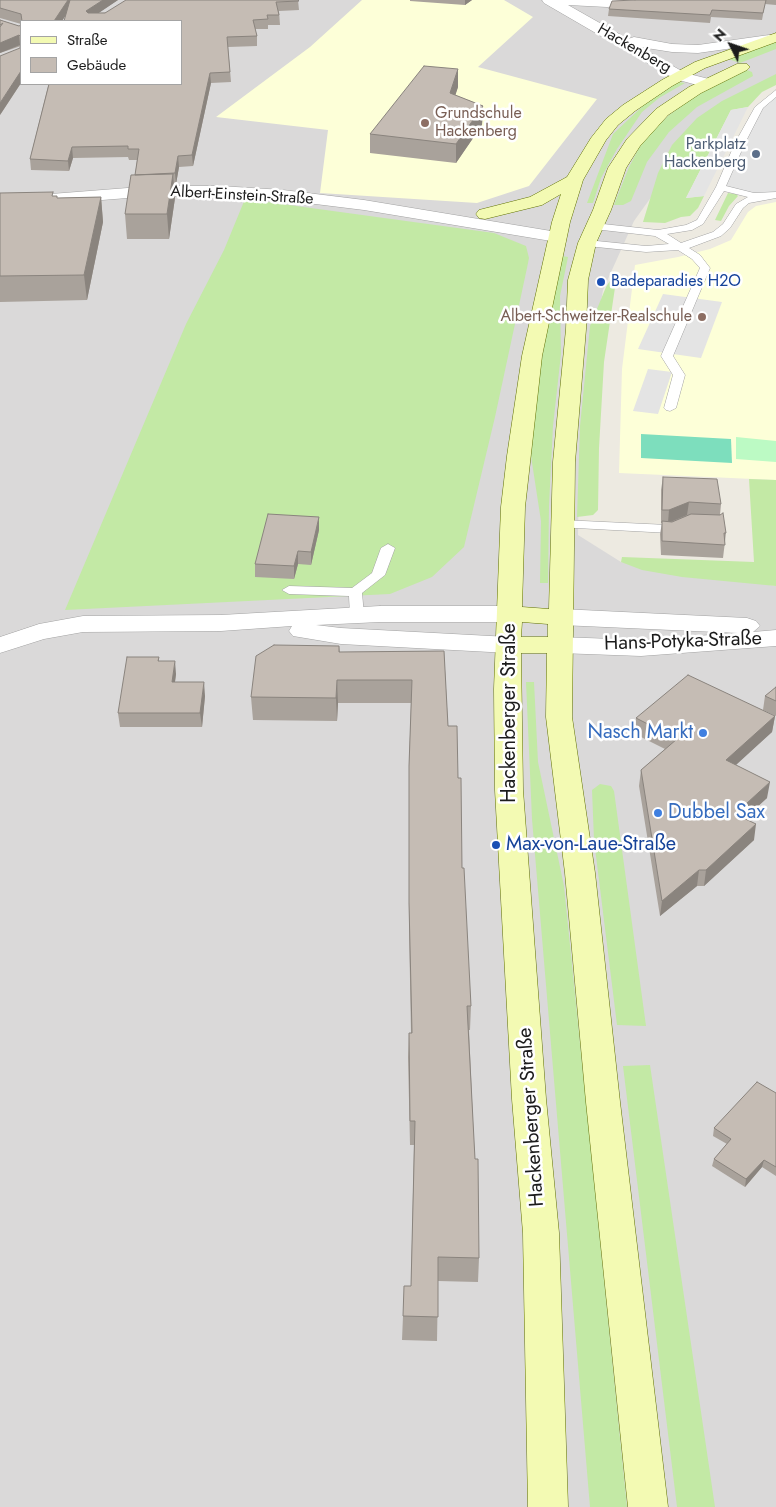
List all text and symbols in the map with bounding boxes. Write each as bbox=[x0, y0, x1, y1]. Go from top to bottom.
legend bbox=[20, 20, 182, 85]
street label: Hackenberg bbox=[594, 20, 674, 78]
north arrow bbox=[706, 20, 756, 70]
text: N bbox=[708, 24, 731, 46]
text: Straße bbox=[67, 29, 107, 51]
text: Gebäude bbox=[67, 54, 126, 76]
place label: Grundschule Hackenberg bbox=[435, 104, 522, 142]
marker: Grundschule Hackenberg bbox=[419, 117, 431, 129]
place label: Parkplatz Hackenberg bbox=[664, 135, 746, 173]
marker: Parkplatz Hackenberg bbox=[750, 148, 762, 160]
street label: Albert-Einstein-Straße bbox=[170, 183, 314, 209]
place label: Badeparadies H2O bbox=[611, 272, 741, 292]
marker: Badeparadies H2O bbox=[595, 276, 607, 288]
place label: Albert-Schweitzer-Realschule bbox=[500, 307, 692, 327]
marker: Albert-Schweitzer-Realschule bbox=[696, 311, 708, 323]
street label: Hackenberger Straße bbox=[498, 623, 522, 803]
street label: Hans-Potyka-Straße bbox=[604, 627, 762, 657]
place label: Nasch Markt bbox=[587, 721, 693, 745]
marker: Nasch Markt bbox=[697, 727, 709, 739]
place label: Dubbel Sax bbox=[668, 801, 765, 825]
marker: Dubbel Sax bbox=[652, 807, 664, 819]
place label: Max-von-Laue-Straße bbox=[506, 833, 676, 857]
marker: Max-von-Laue-Straße bbox=[490, 839, 502, 851]
street label: Hackenberger Straße bbox=[514, 1027, 550, 1207]

